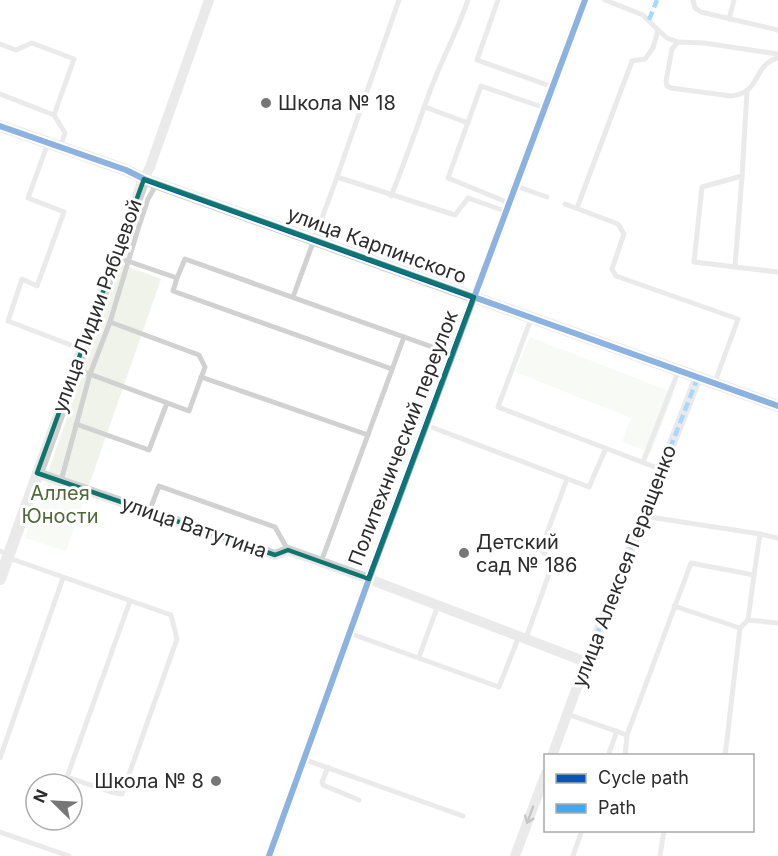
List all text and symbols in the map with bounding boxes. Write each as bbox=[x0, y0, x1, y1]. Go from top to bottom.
place label: Школа № 18 bbox=[278, 91, 396, 115]
marker: Школа № 18 bbox=[259, 96, 273, 110]
street label: улица Лидии Рябцевой bbox=[47, 196, 147, 416]
street label: улица Карпинского bbox=[284, 201, 470, 289]
street label: Политехнический переулок bbox=[343, 307, 463, 569]
street label: улица Алексея Геращенко bbox=[567, 442, 681, 690]
park label: Аллея Юности bbox=[22, 481, 99, 528]
street label: улица Ватутина bbox=[118, 491, 270, 563]
place label: Детский сад № 186 bbox=[476, 530, 577, 577]
marker: Детский сад № 186 bbox=[457, 546, 471, 560]
legend bbox=[544, 754, 754, 832]
text: Cycle path bbox=[598, 767, 689, 788]
place label: Школа № 8 bbox=[94, 769, 204, 793]
north arrow bbox=[24, 772, 84, 832]
marker: Школа № 8 bbox=[209, 774, 223, 788]
text: N bbox=[29, 786, 52, 806]
text: Path bbox=[598, 797, 636, 818]
one-way arrow bbox=[524, 805, 535, 823]

